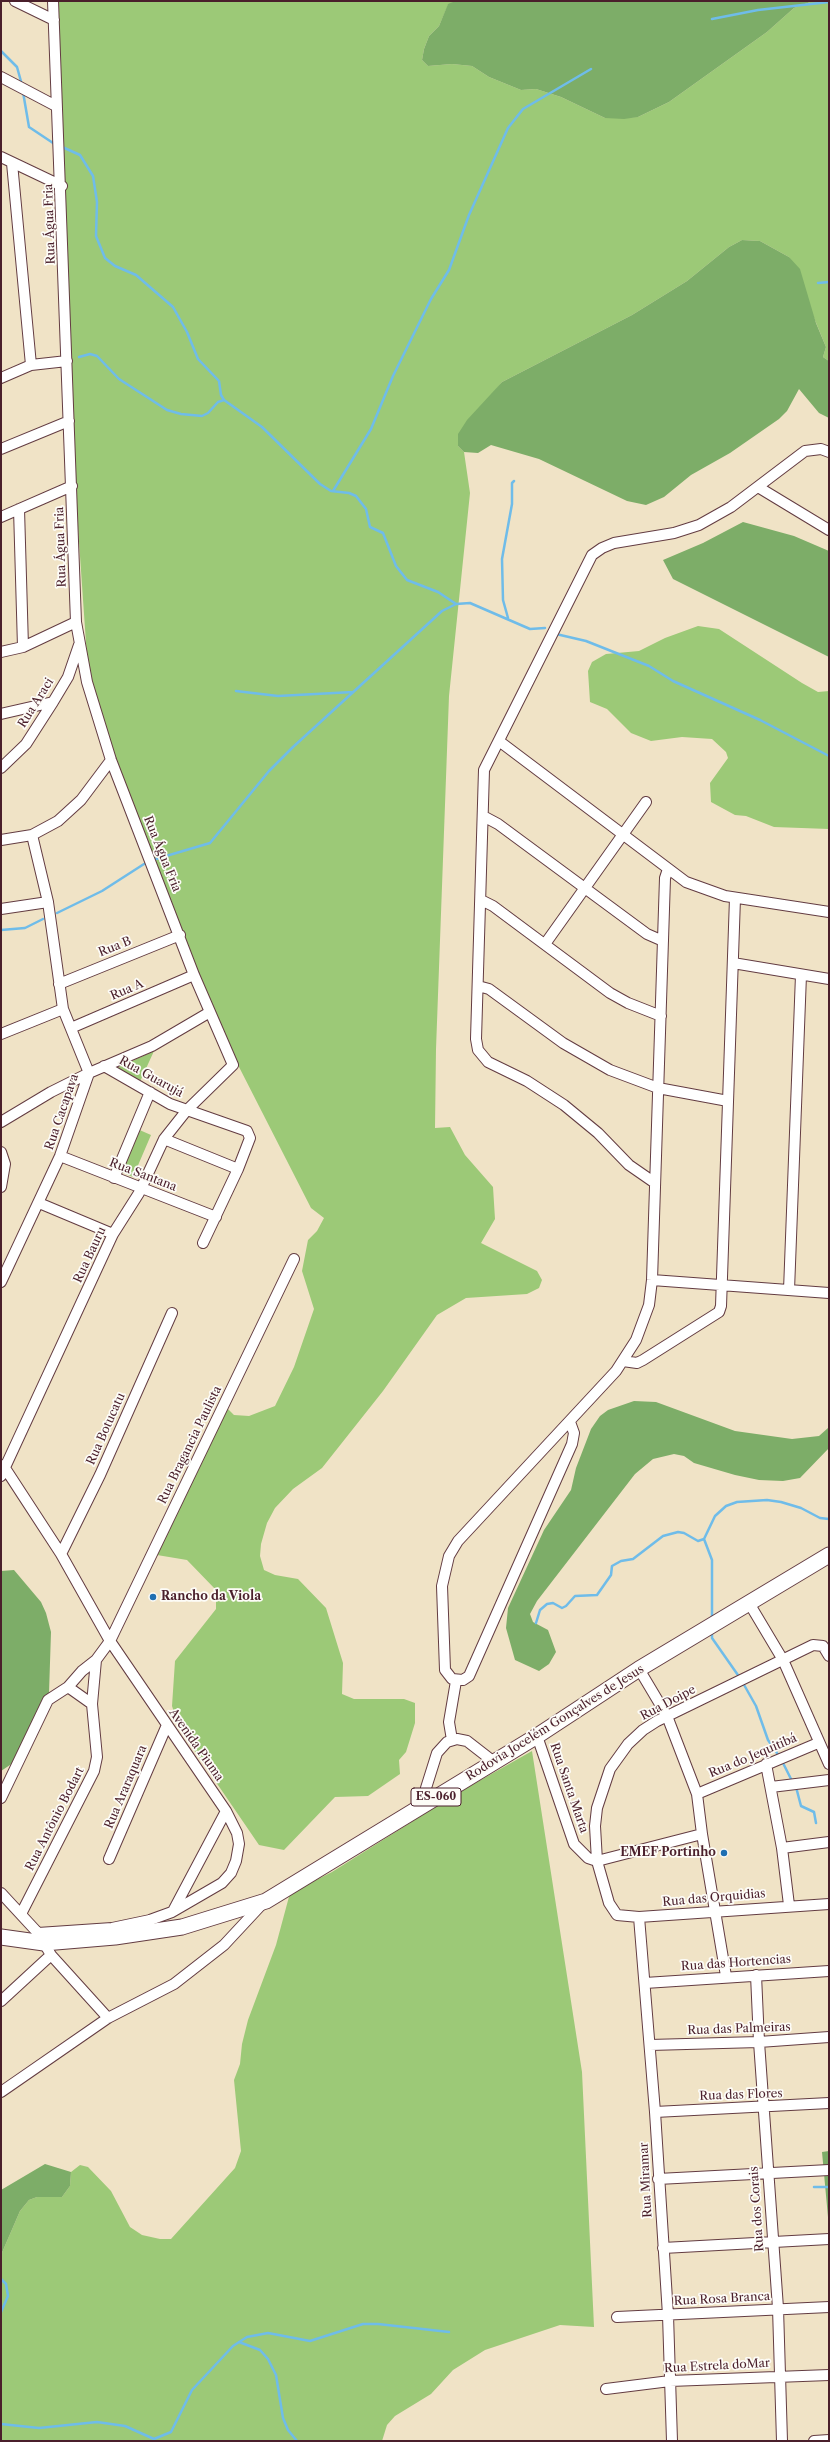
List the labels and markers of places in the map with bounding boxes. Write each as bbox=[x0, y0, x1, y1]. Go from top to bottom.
place label: Rancho da Viola bbox=[161, 1590, 261, 1604]
marker: Rancho da Viola bbox=[148, 1592, 158, 1602]
place label: EMEF Portinho bbox=[620, 1846, 716, 1860]
marker: EMEF Portinho bbox=[719, 1848, 729, 1858]

